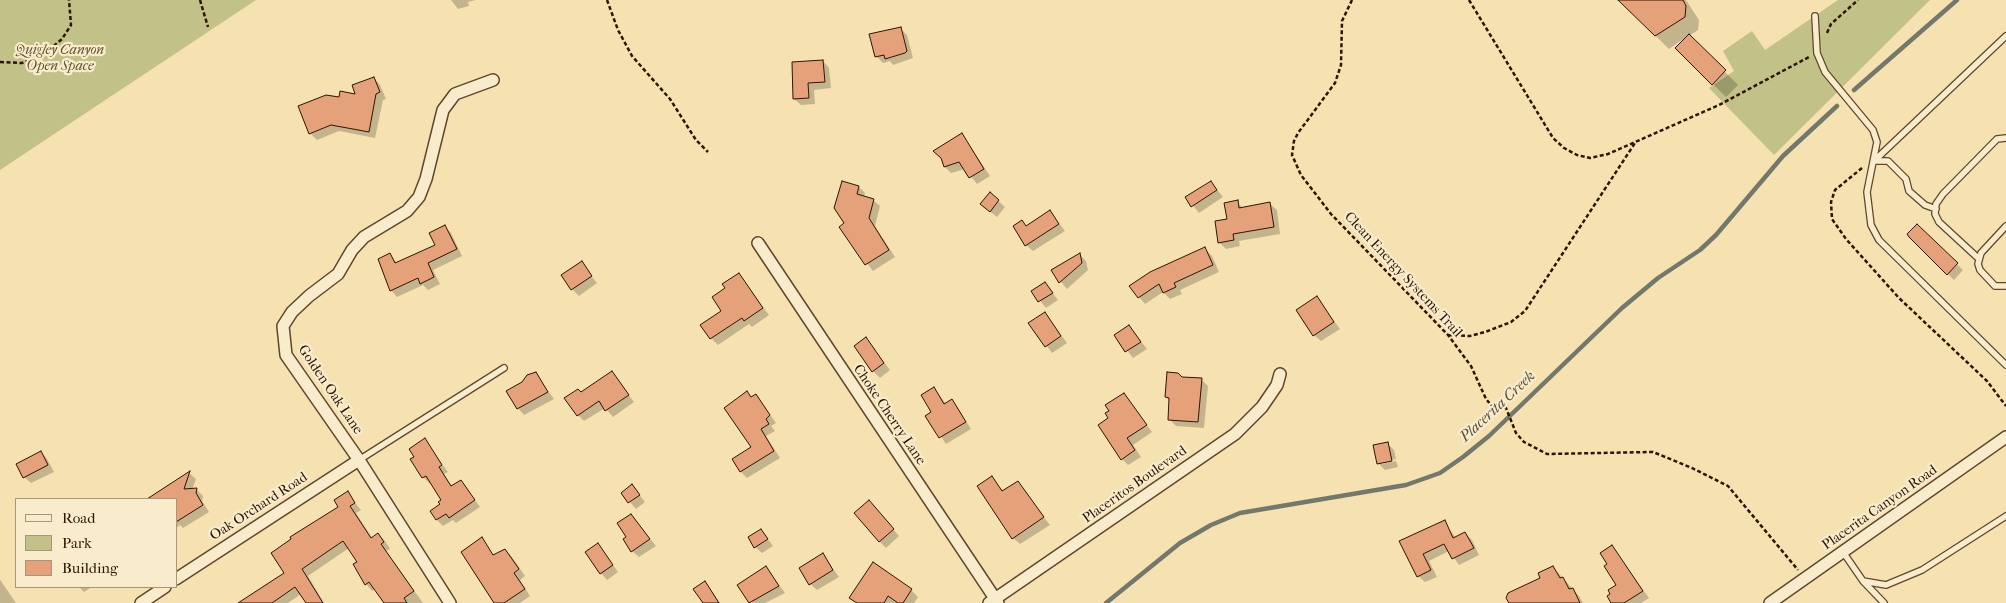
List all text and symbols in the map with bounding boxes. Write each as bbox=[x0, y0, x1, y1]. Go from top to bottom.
park label: Quigley Canyon Open Space bbox=[16, 43, 104, 75]
street label: Clean Energy Systems Trail bbox=[1340, 209, 1466, 341]
street label: Golden Oak Lane bbox=[294, 342, 366, 438]
street label: Choke Cherry Lane bbox=[849, 362, 929, 468]
water label: Placerita Creek bbox=[1457, 368, 1539, 446]
street label: Placeritos Boulevard bbox=[1080, 443, 1190, 527]
street label: Placerita Canyon Road bbox=[1819, 462, 1941, 554]
street label: Oak Orchard Road bbox=[207, 469, 311, 545]
legend bbox=[15, 498, 178, 588]
text: Road bbox=[62, 509, 95, 527]
text: Park bbox=[62, 534, 92, 552]
text: Building bbox=[62, 559, 118, 577]

